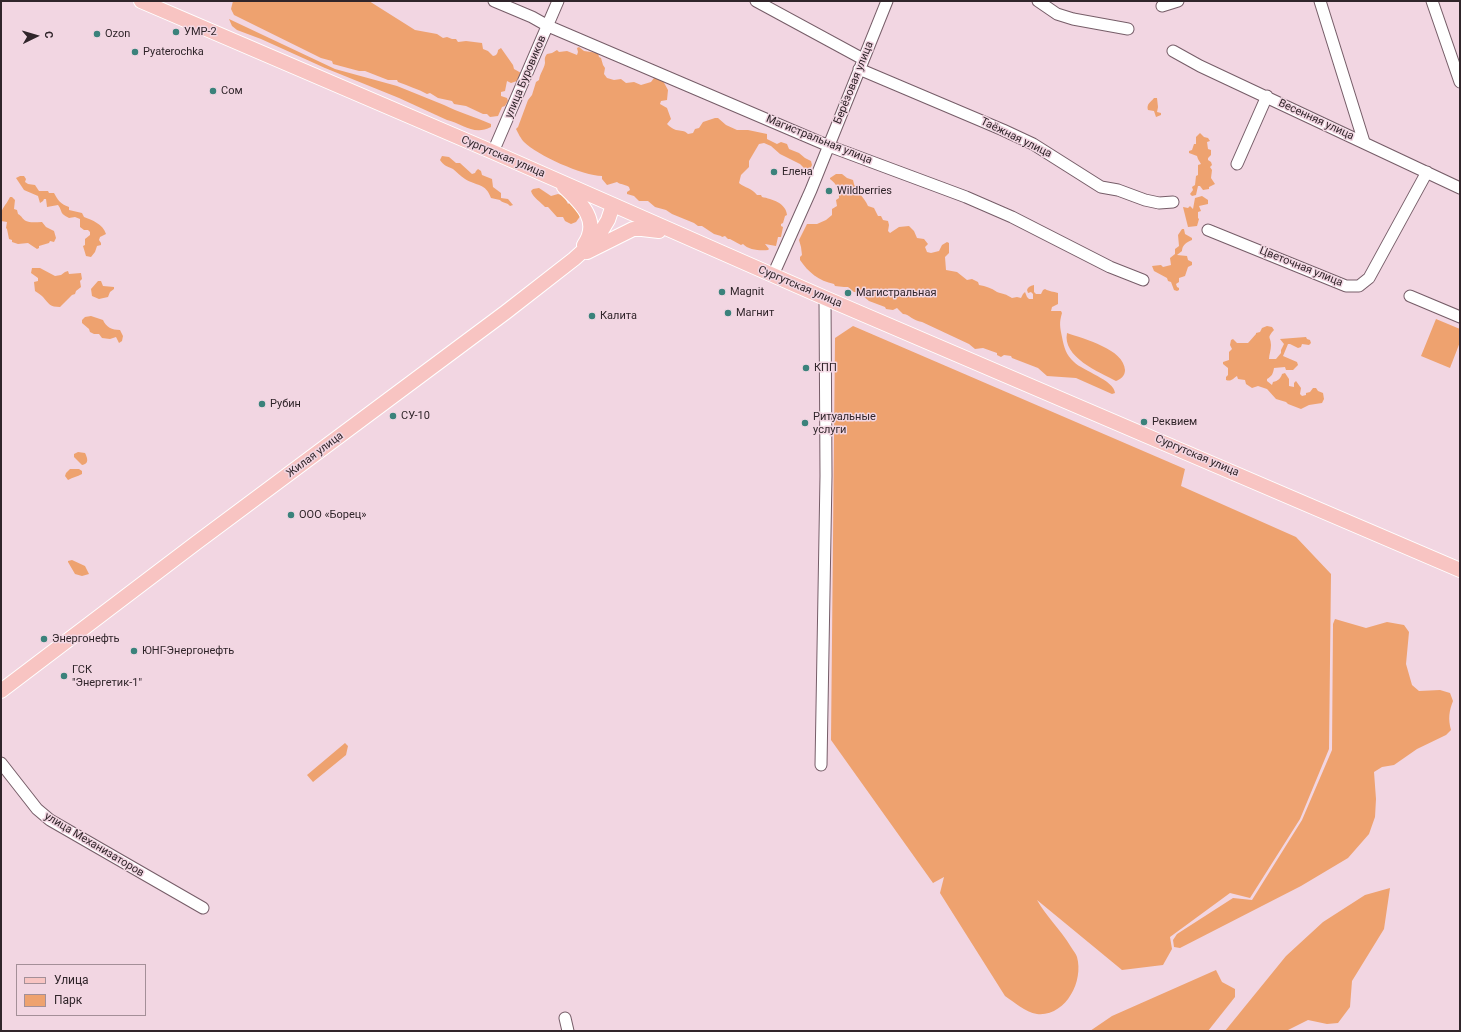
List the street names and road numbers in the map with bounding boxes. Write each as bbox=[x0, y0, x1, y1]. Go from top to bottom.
street label: улица Буровиков bbox=[503, 34, 549, 120]
street label: Берёзовая улица bbox=[831, 40, 877, 126]
street label: Весенняя улица bbox=[1276, 97, 1356, 143]
street label: Магистральная улица bbox=[764, 113, 874, 167]
street label: Таёжная улица bbox=[978, 115, 1054, 161]
street label: Сургутская улица bbox=[459, 133, 547, 181]
street label: Цветочная улица bbox=[1257, 244, 1345, 290]
street label: Сургутская улица bbox=[756, 263, 844, 311]
street label: Жилая улица bbox=[284, 429, 346, 481]
street label: Сургутская улица bbox=[1153, 432, 1241, 480]
street label: улица Механизаторов bbox=[42, 810, 146, 880]

